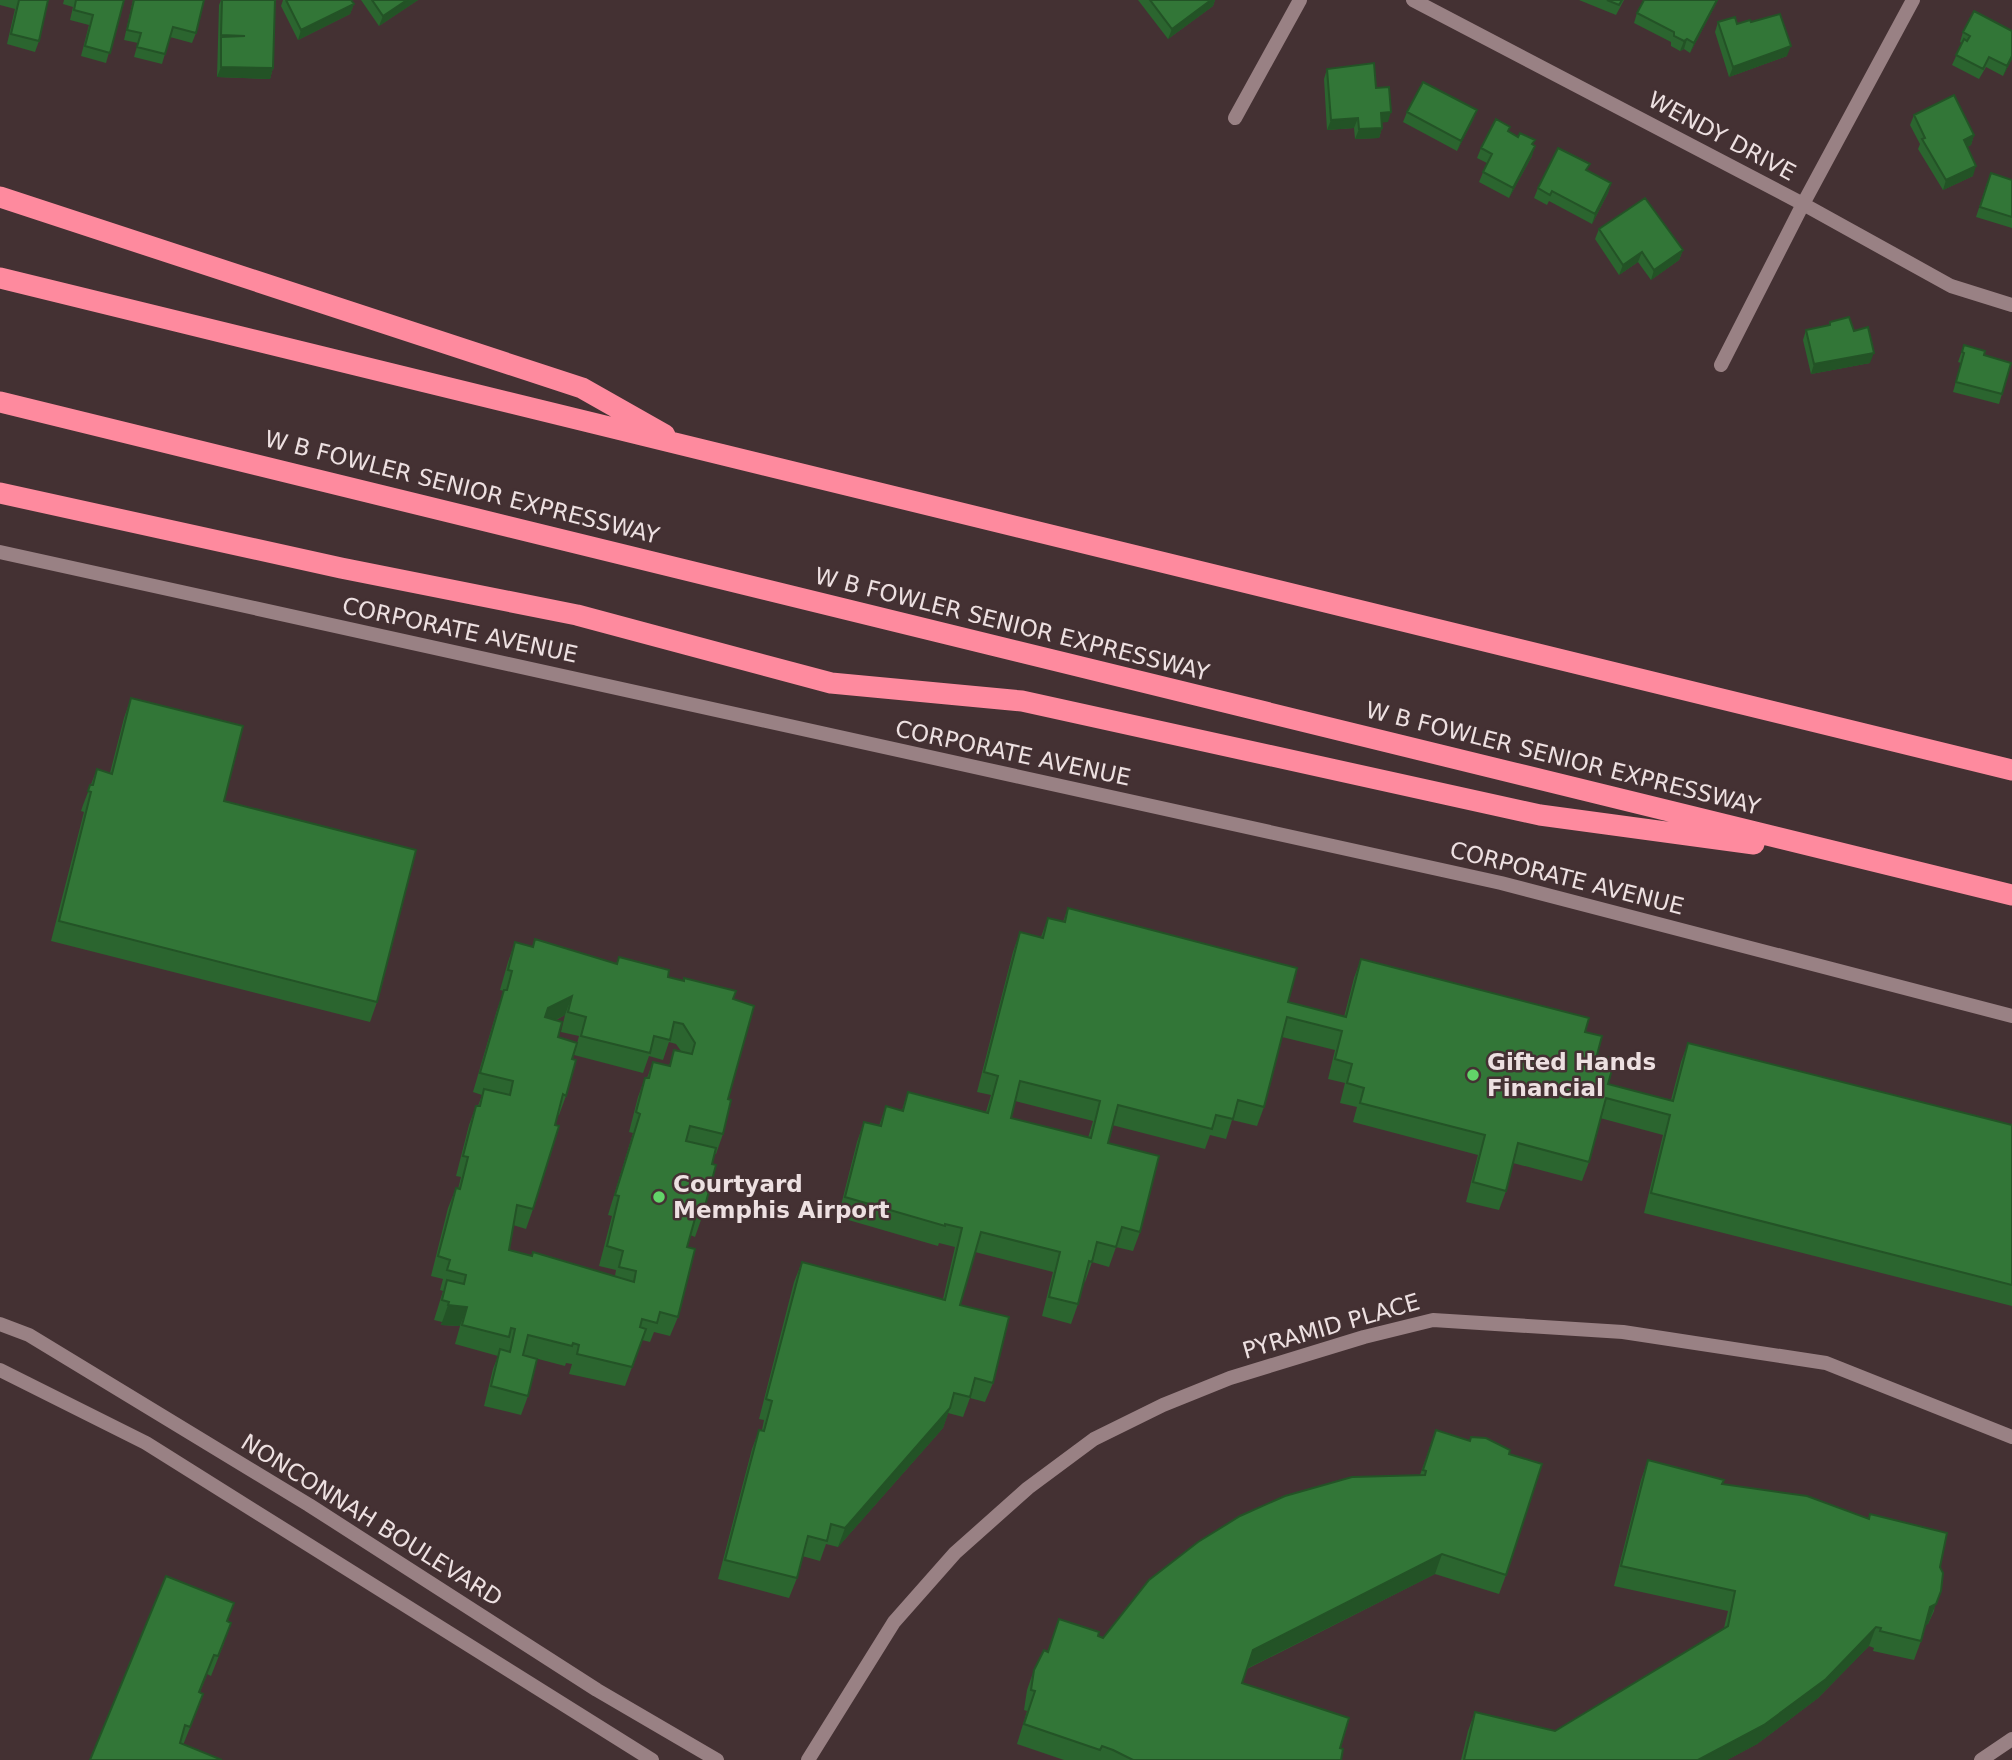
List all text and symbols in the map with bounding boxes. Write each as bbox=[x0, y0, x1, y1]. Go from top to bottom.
street label: WENDY DRIVE bbox=[1644, 86, 1800, 186]
street label: W B FOWLER SENIOR EXPRESSWAY bbox=[262, 425, 663, 549]
street label: W B FOWLER SENIOR EXPRESSWAY bbox=[812, 562, 1213, 686]
street label: CORPORATE AVENUE bbox=[340, 592, 580, 668]
street label: W B FOWLER SENIOR EXPRESSWAY bbox=[1363, 696, 1764, 820]
street label: CORPORATE AVENUE bbox=[893, 715, 1133, 791]
street label: CORPORATE AVENUE bbox=[1447, 836, 1687, 920]
place label: Gifted Hands Financial bbox=[1487, 1049, 1656, 1101]
marker: Gifted Hands Financial bbox=[1465, 1067, 1481, 1083]
place label: Courtyard Memphis Airport bbox=[673, 1171, 890, 1223]
marker: Courtyard Memphis Airport bbox=[651, 1189, 667, 1205]
street label: PYRAMID PLACE bbox=[1239, 1288, 1423, 1364]
street label: NONCONNAH BOULEVARD bbox=[237, 1429, 507, 1611]

